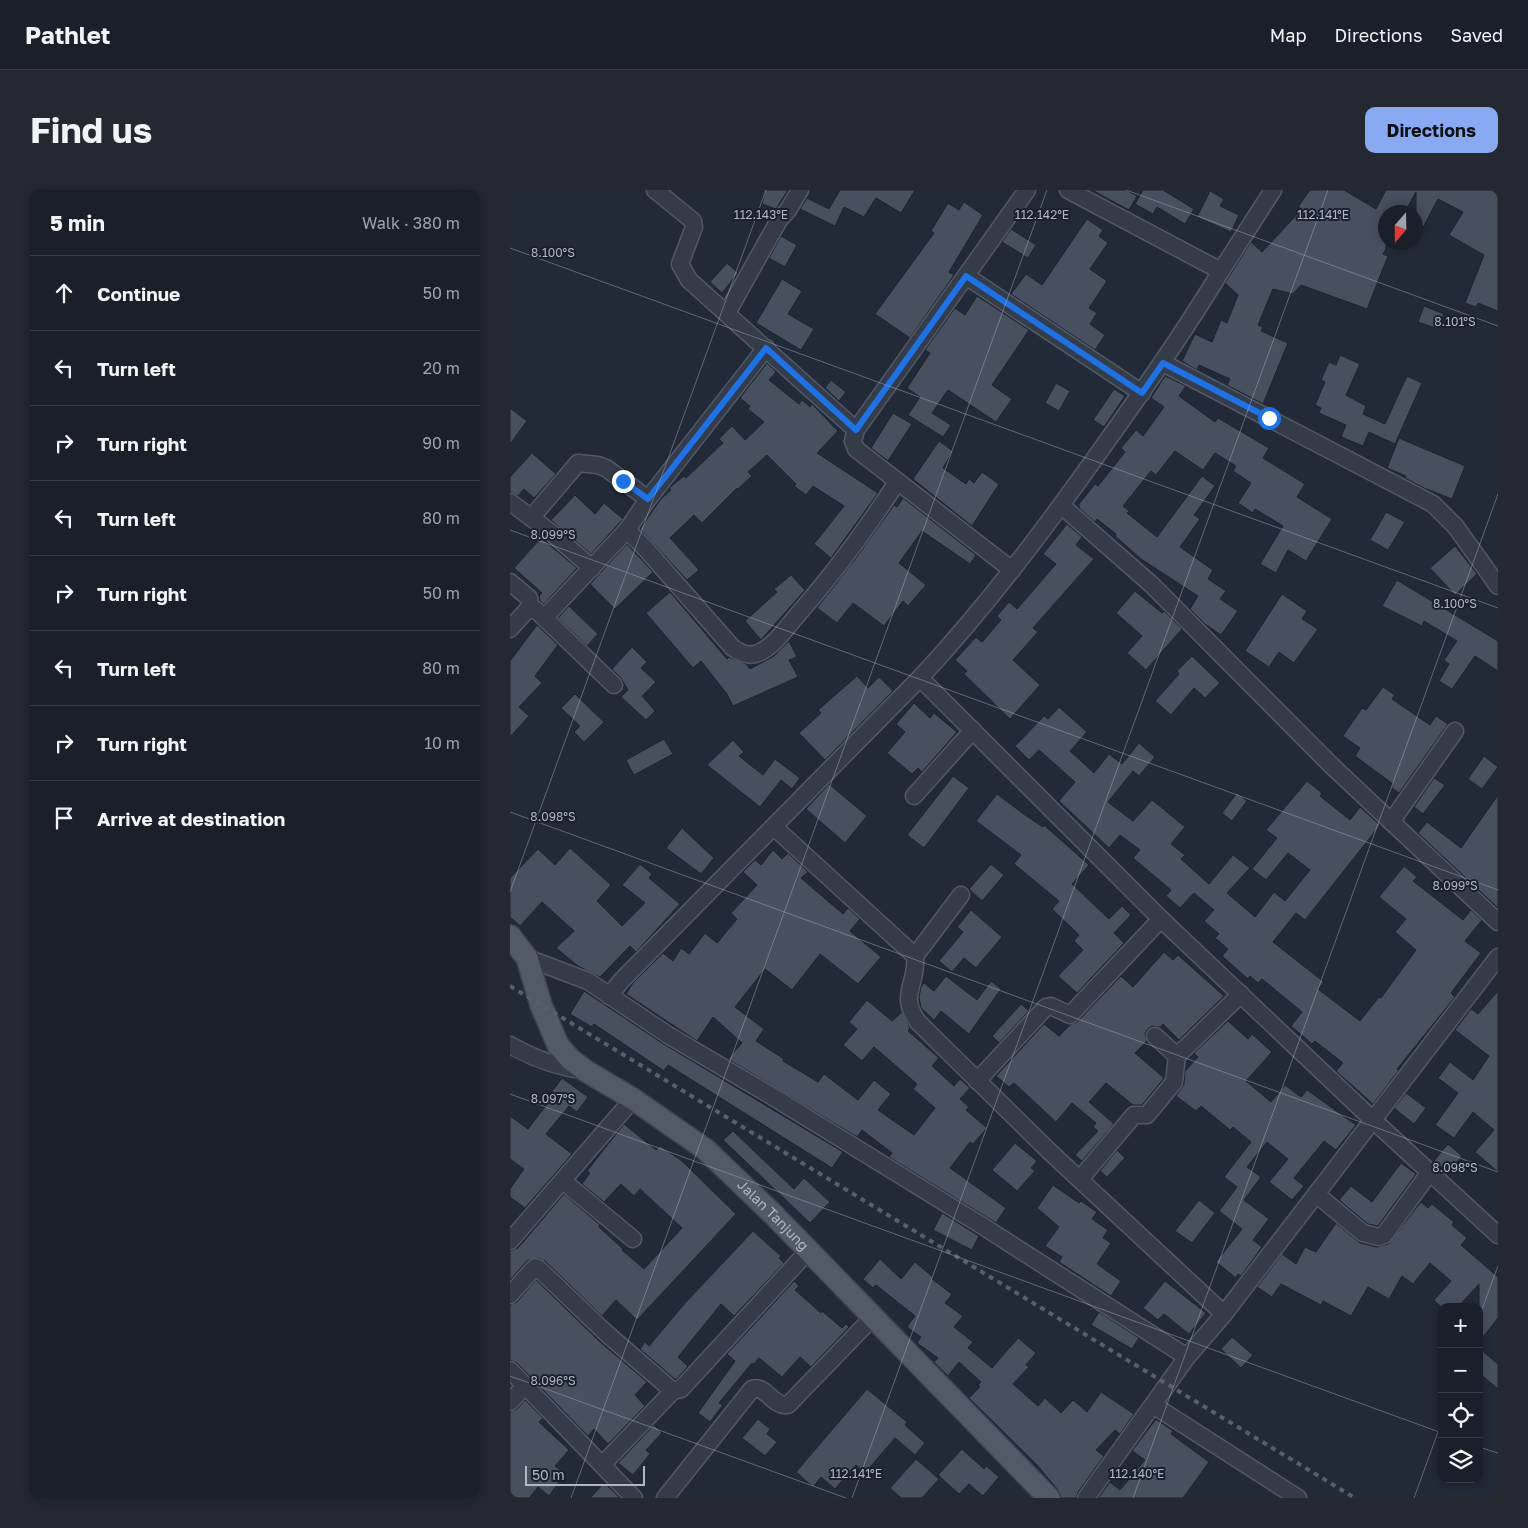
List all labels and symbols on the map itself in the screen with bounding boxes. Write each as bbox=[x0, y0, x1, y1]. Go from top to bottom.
north arrow bbox=[1378, 205, 1423, 250]
text: 112.143°E bbox=[734, 207, 788, 222]
text: 112.142°E bbox=[1015, 207, 1069, 222]
text: 112.141°E bbox=[1297, 207, 1349, 222]
text: 8.100°S bbox=[531, 245, 575, 260]
text: 8.101°S bbox=[1434, 314, 1476, 329]
route start bbox=[1258, 407, 1281, 430]
route end bbox=[612, 470, 635, 493]
text: 8.099°S bbox=[530, 527, 576, 542]
text: 8.100°S bbox=[1433, 596, 1477, 611]
text: 8.098°S bbox=[530, 809, 576, 824]
text: 8.099°S bbox=[1432, 878, 1478, 893]
text: 8.097°S bbox=[531, 1091, 575, 1106]
text: 8.098°S bbox=[1432, 1160, 1478, 1175]
street label: Jalan Tanjung bbox=[734, 1176, 813, 1254]
text: 8.096°S bbox=[530, 1373, 576, 1388]
scale bar bbox=[525, 1463, 645, 1486]
text: 112.141°E bbox=[830, 1466, 882, 1481]
text: 112.140°E bbox=[1110, 1466, 1164, 1481]

